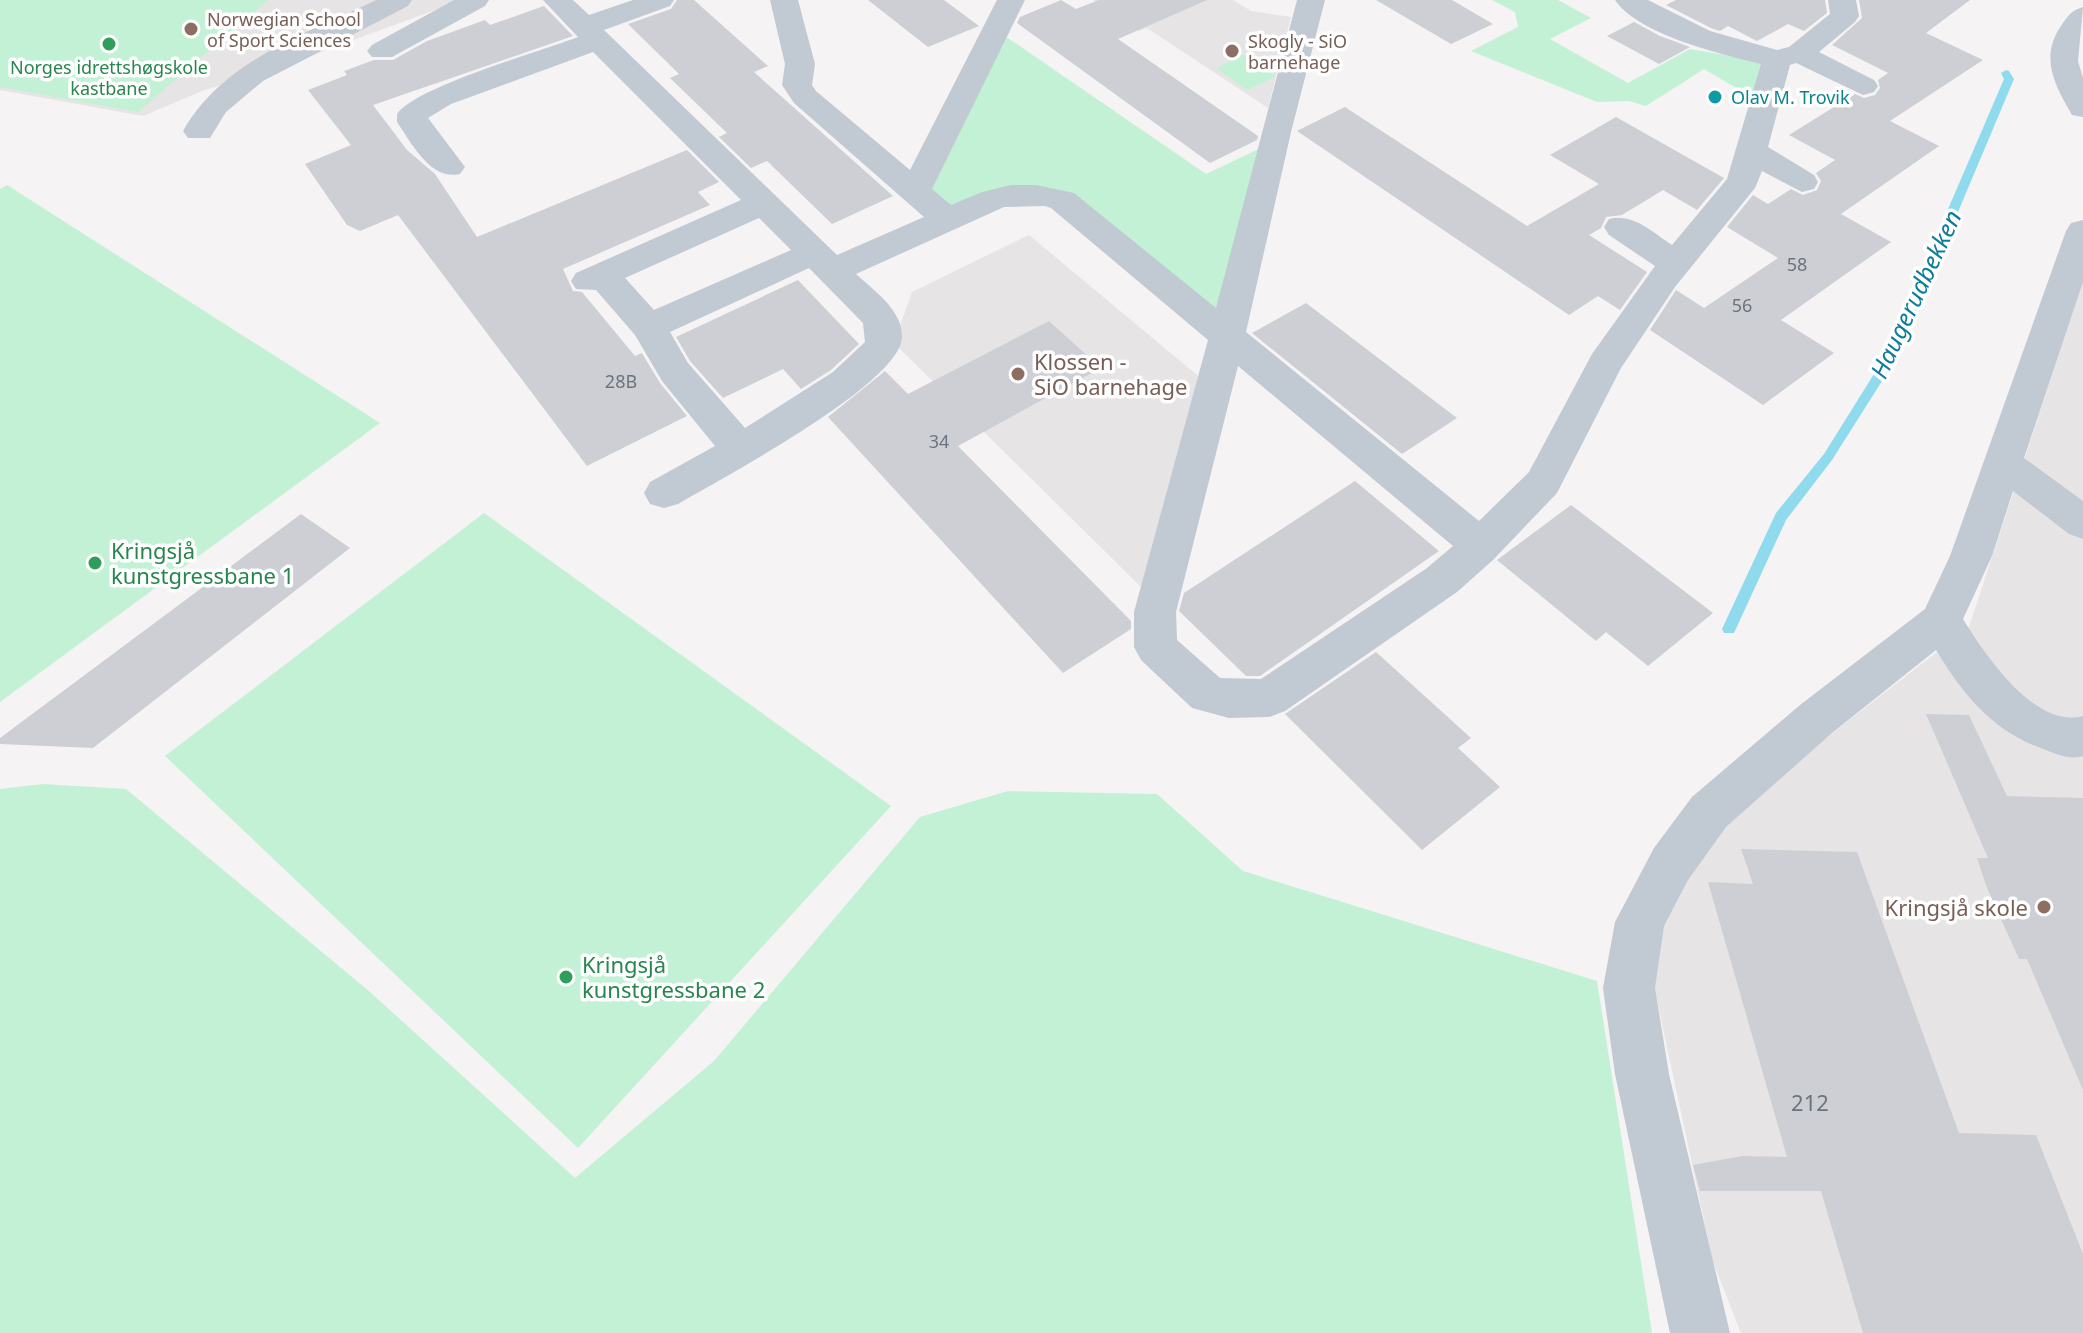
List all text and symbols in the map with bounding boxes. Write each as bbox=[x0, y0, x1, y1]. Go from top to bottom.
place label: Norwegian School of Sport Sciences bbox=[207, 7, 361, 52]
marker: Norwegian School of Sport Sciences bbox=[182, 20, 200, 38]
place label: Skogly - SiO barnehage bbox=[1248, 29, 1347, 74]
marker: Norges idrettshøgskole kastbane bbox=[100, 35, 118, 53]
marker: Skogly - SiO barnehage bbox=[1223, 42, 1241, 60]
place label: Norges idrettshøgskole kastbane bbox=[10, 55, 208, 100]
place label: Olav M. Trovik bbox=[1731, 85, 1850, 109]
marker: Olav M. Trovik bbox=[1706, 88, 1724, 106]
water label: Haugerudbekken bbox=[1862, 205, 1968, 383]
house number: 58 bbox=[1787, 252, 1807, 276]
house number: 56 bbox=[1732, 293, 1752, 317]
place label: Klossen - SiO barnehage bbox=[1034, 346, 1188, 401]
marker: Klossen - SiO barnehage bbox=[1009, 365, 1027, 383]
house number: 28B bbox=[605, 369, 637, 393]
house number: 34 bbox=[929, 429, 949, 453]
place label: Kringsjå kunstgressbane 1 bbox=[111, 535, 294, 590]
marker: Kringsjå kunstgressbane 1 bbox=[86, 554, 104, 572]
place label: Kringsjå skole bbox=[1885, 892, 2028, 922]
marker: Kringsjå skole bbox=[2035, 898, 2053, 916]
place label: Kringsjå kunstgressbane 2 bbox=[582, 949, 765, 1004]
marker: Kringsjå kunstgressbane 2 bbox=[557, 968, 575, 986]
house number: 212 bbox=[1791, 1087, 1829, 1117]

